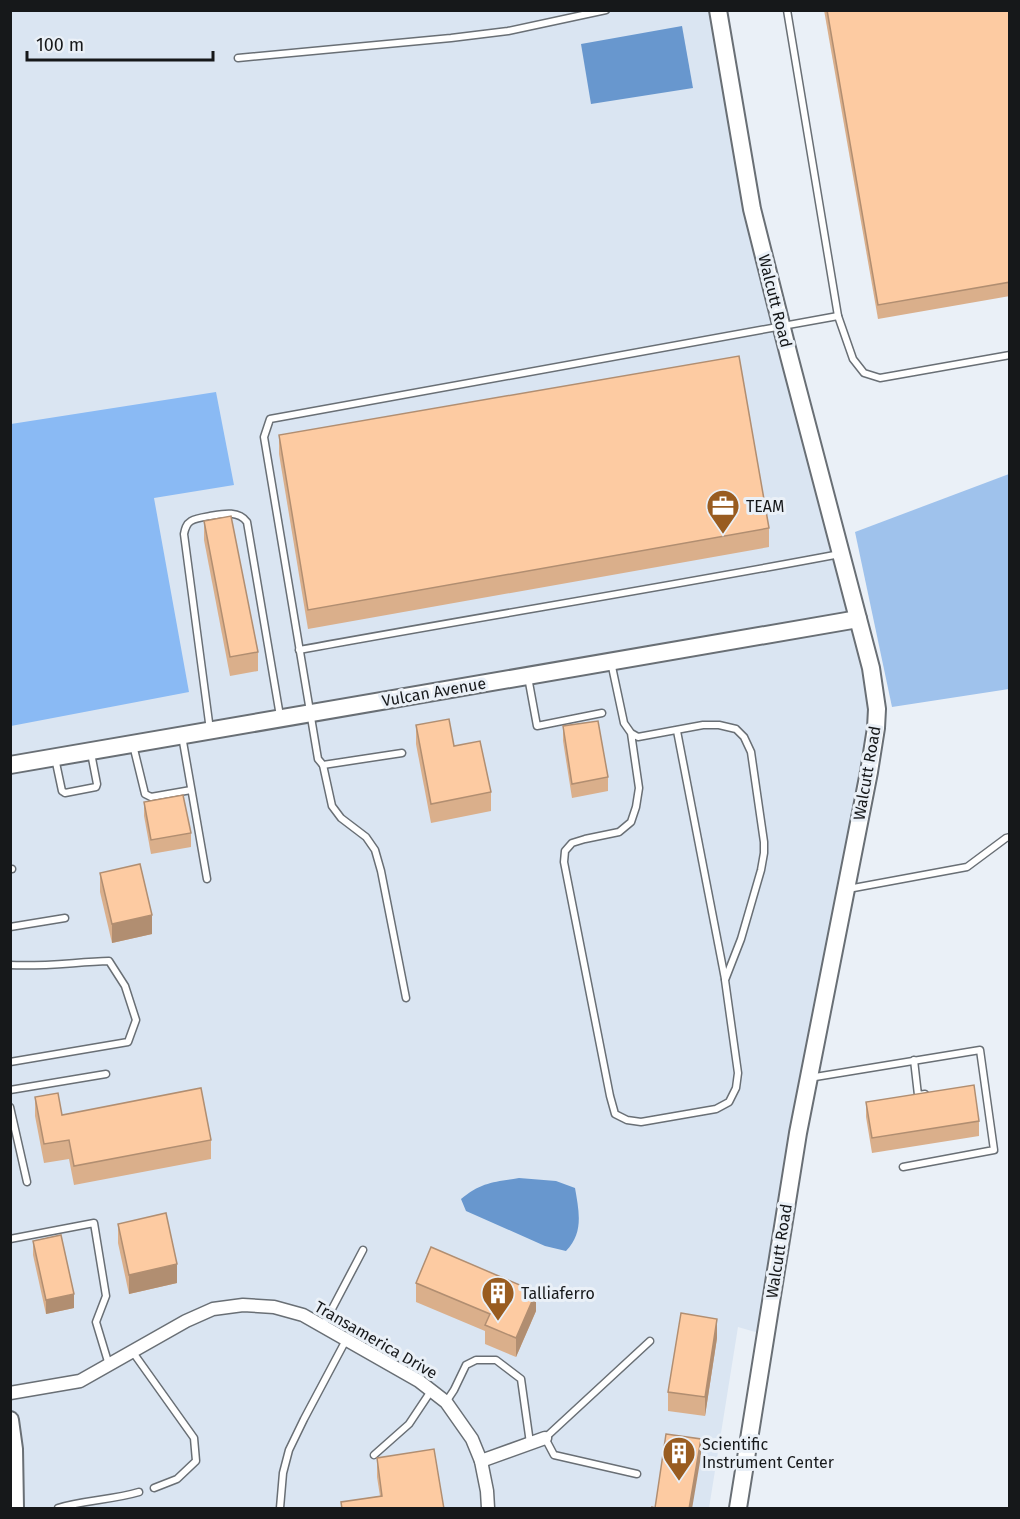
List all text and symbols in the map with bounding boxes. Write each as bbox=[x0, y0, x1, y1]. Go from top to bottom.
scale bar bbox=[27, 24, 213, 62]
text: 100 m bbox=[36, 34, 84, 56]
street label: Walcutt Road bbox=[754, 252, 796, 350]
office icon: TEAM bbox=[705, 488, 741, 535]
place label: TEAM bbox=[746, 497, 784, 516]
street label: Vulcan Avenue bbox=[380, 673, 488, 711]
street label: Walcutt Road bbox=[849, 724, 885, 822]
street label: Walcutt Road bbox=[762, 1202, 796, 1300]
building icon: Talliaferro bbox=[480, 1275, 516, 1322]
place label: Talliaferro bbox=[521, 1284, 595, 1303]
street label: Transamerica Drive bbox=[311, 1297, 441, 1383]
building icon: Scientific Instrument Center bbox=[661, 1435, 697, 1482]
place label: Scientific Instrument Center bbox=[702, 1435, 835, 1472]

